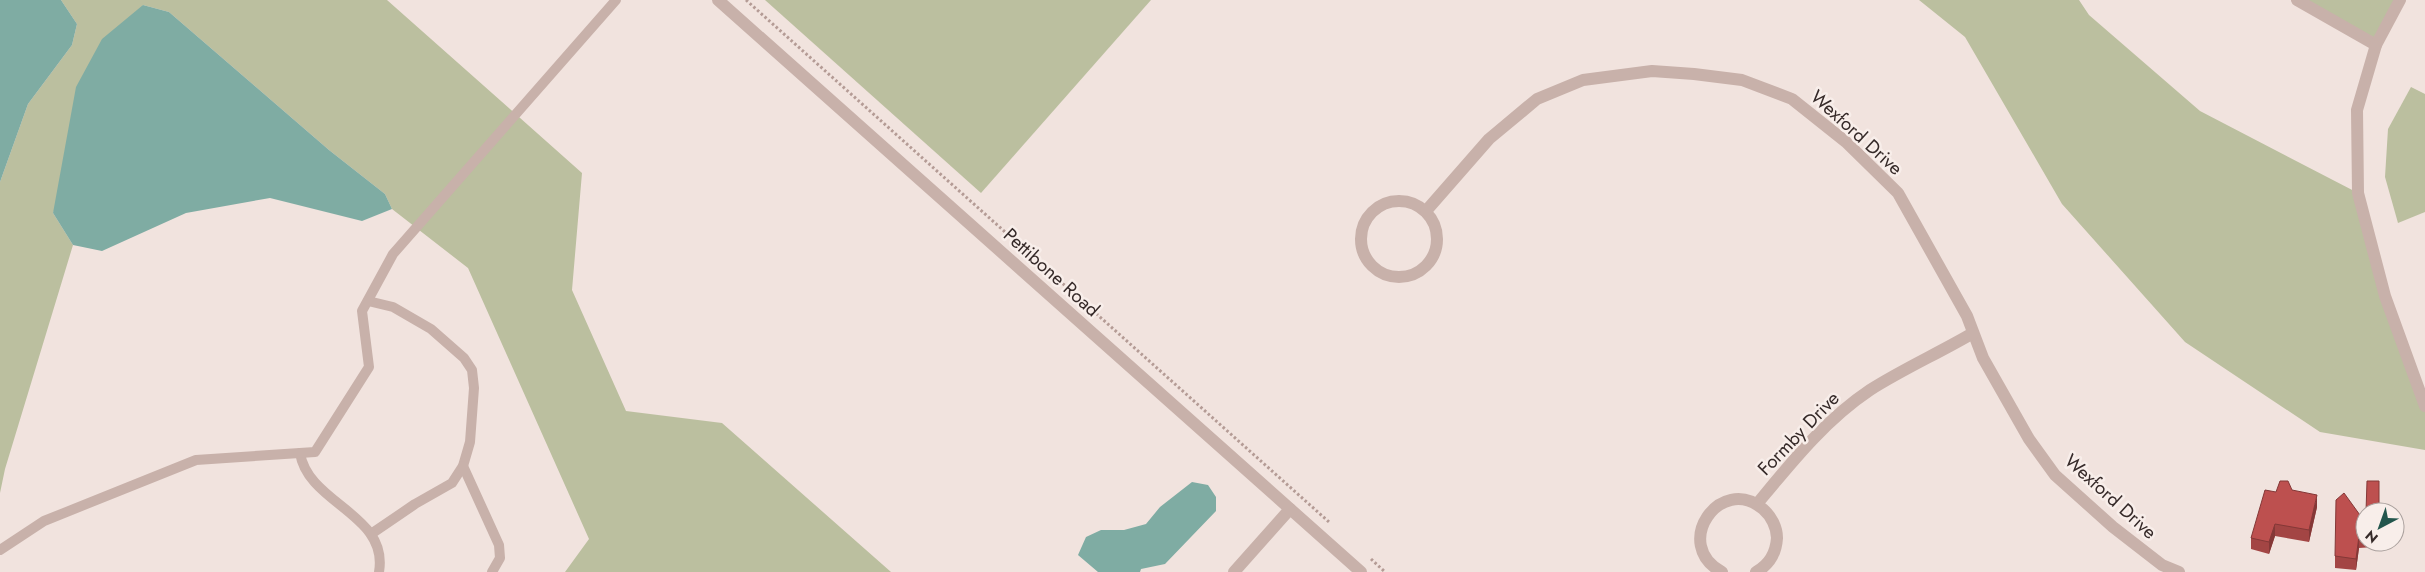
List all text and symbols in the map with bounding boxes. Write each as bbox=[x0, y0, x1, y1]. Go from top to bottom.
street label: Wexford Drive bbox=[1805, 84, 1909, 181]
street label: Pettibone Road bbox=[998, 222, 1106, 323]
street label: Formby Drive bbox=[1751, 385, 1846, 481]
street label: Wexford Drive bbox=[2059, 448, 2163, 545]
north arrow bbox=[2355, 502, 2405, 552]
text: N bbox=[2361, 526, 2382, 548]

